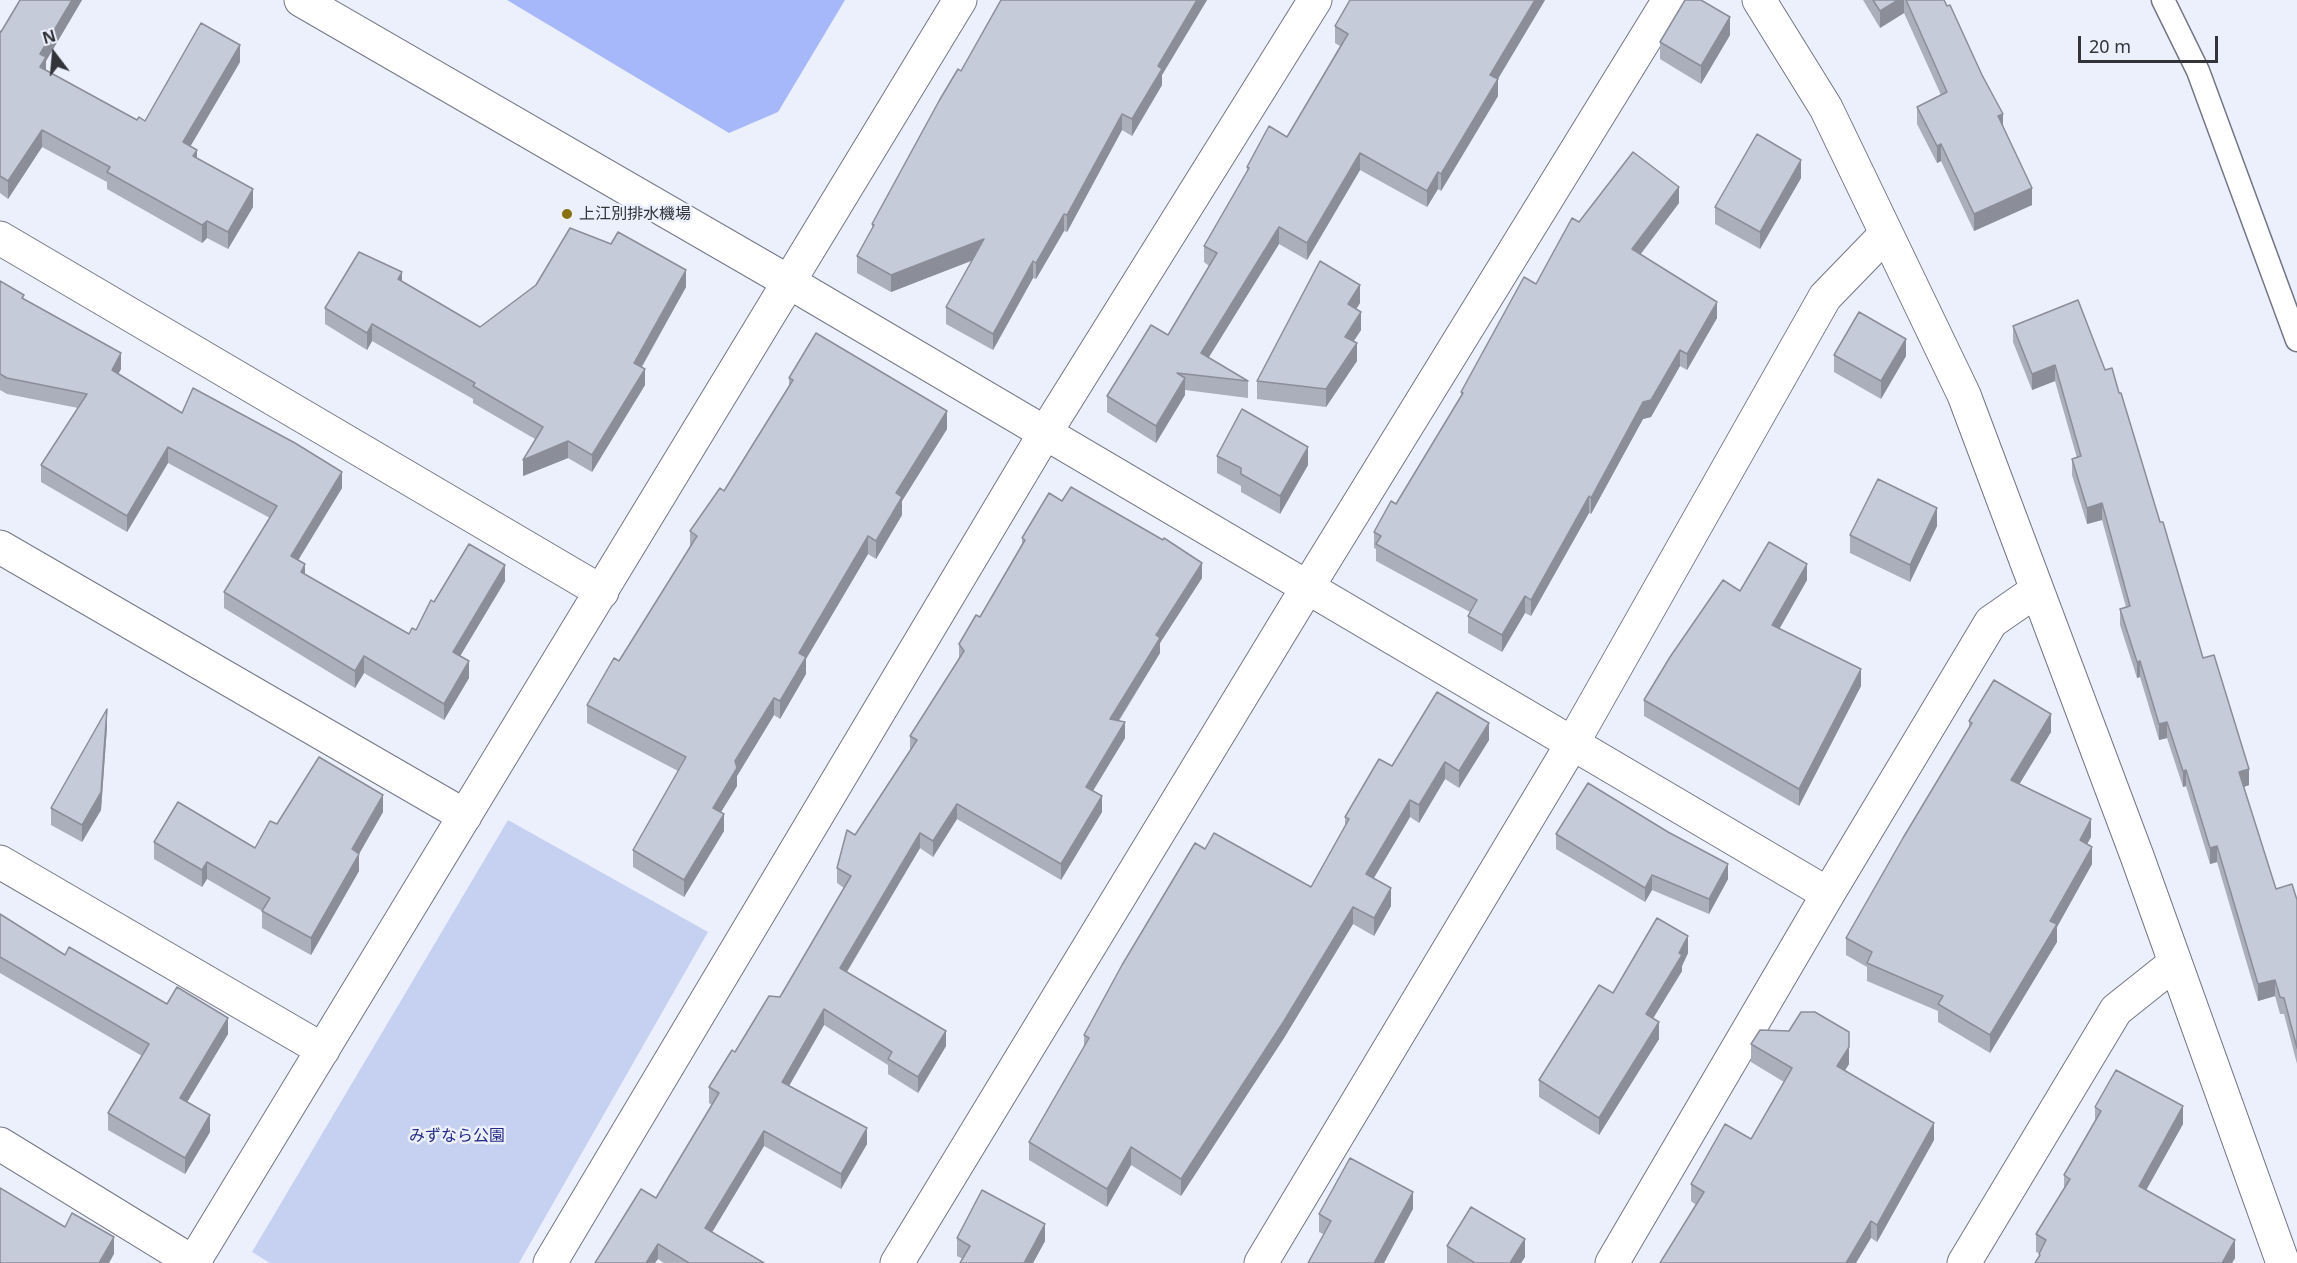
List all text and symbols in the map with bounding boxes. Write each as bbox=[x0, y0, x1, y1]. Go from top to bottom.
north arrow bbox=[24, 24, 84, 84]
text: N bbox=[40, 24, 58, 49]
scale bar bbox=[2081, 24, 2220, 62]
text: 20 m bbox=[2089, 34, 2131, 58]
place label: 上江別排水機場 bbox=[579, 204, 691, 224]
marker: 上江別排水機場 bbox=[560, 207, 574, 221]
park label: みずなら公園 bbox=[409, 1126, 505, 1146]

